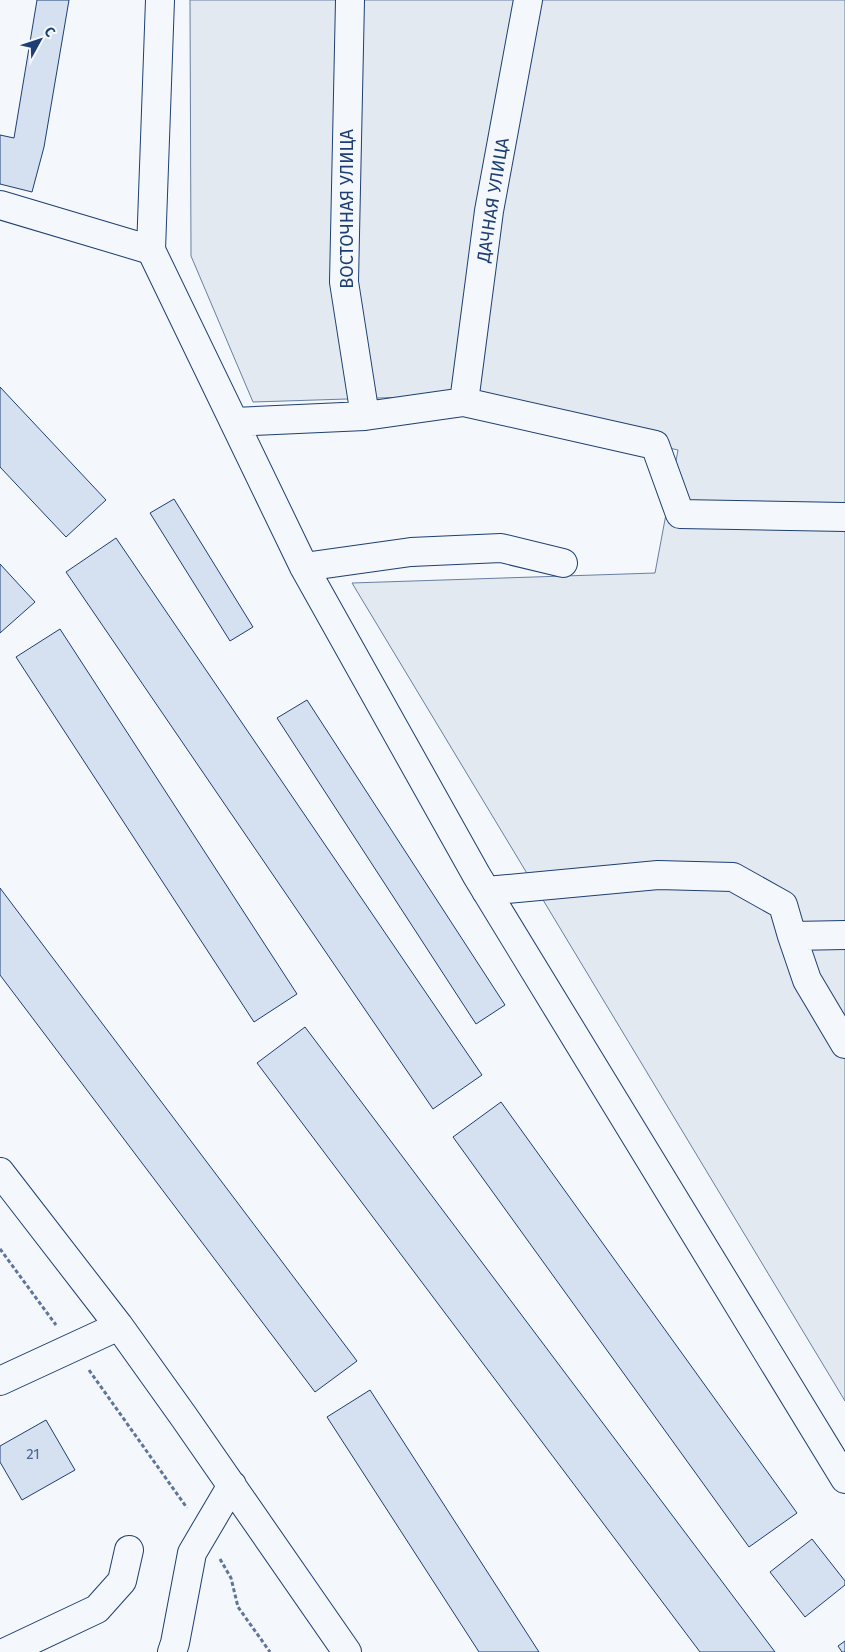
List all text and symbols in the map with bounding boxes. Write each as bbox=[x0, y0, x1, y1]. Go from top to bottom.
north arrow bbox=[15, 15, 65, 65]
text: С bbox=[40, 23, 59, 41]
street label: ВОСТОЧНАЯ УЛИЦА bbox=[336, 129, 358, 289]
street label: ДАЧНАЯ УЛИЦА bbox=[472, 135, 514, 265]
house number: 21 bbox=[26, 1445, 40, 1463]

